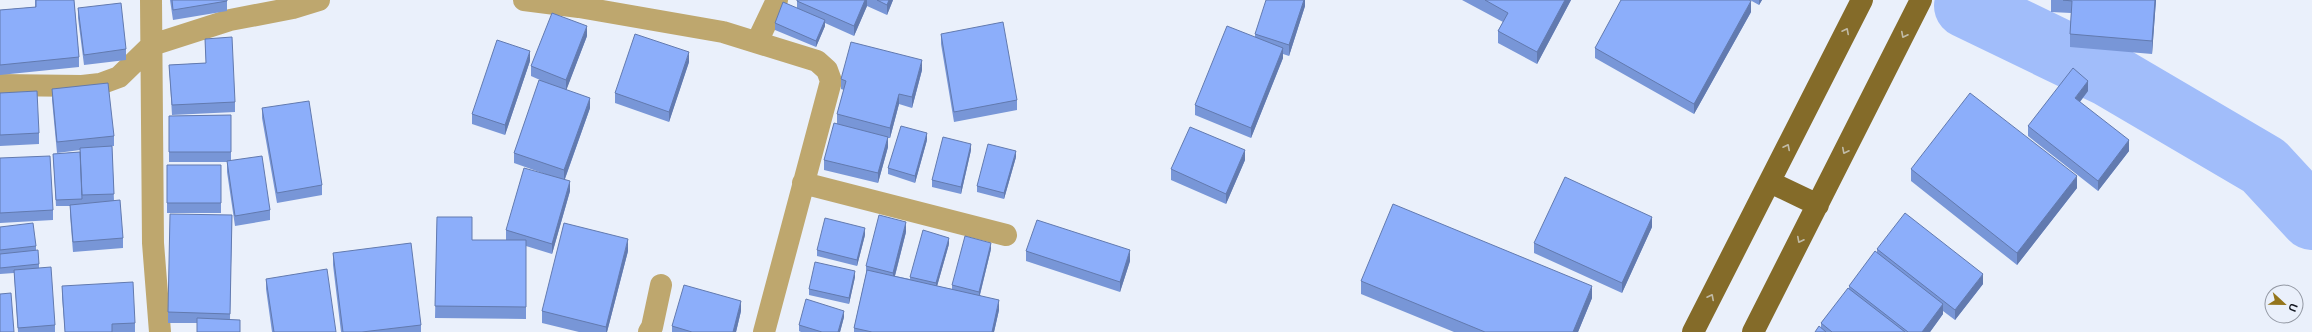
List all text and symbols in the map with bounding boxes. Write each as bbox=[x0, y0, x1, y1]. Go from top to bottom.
one-way arrow bbox=[1842, 28, 1849, 35]
one-way arrow bbox=[1901, 31, 1909, 38]
one-way arrow bbox=[1782, 144, 1790, 151]
one-way arrow bbox=[1842, 146, 1850, 154]
one-way arrow bbox=[1797, 235, 1805, 243]
north arrow bbox=[2264, 284, 2304, 324]
one-way arrow bbox=[1706, 294, 1714, 301]
text: U bbox=[2286, 302, 2300, 314]

